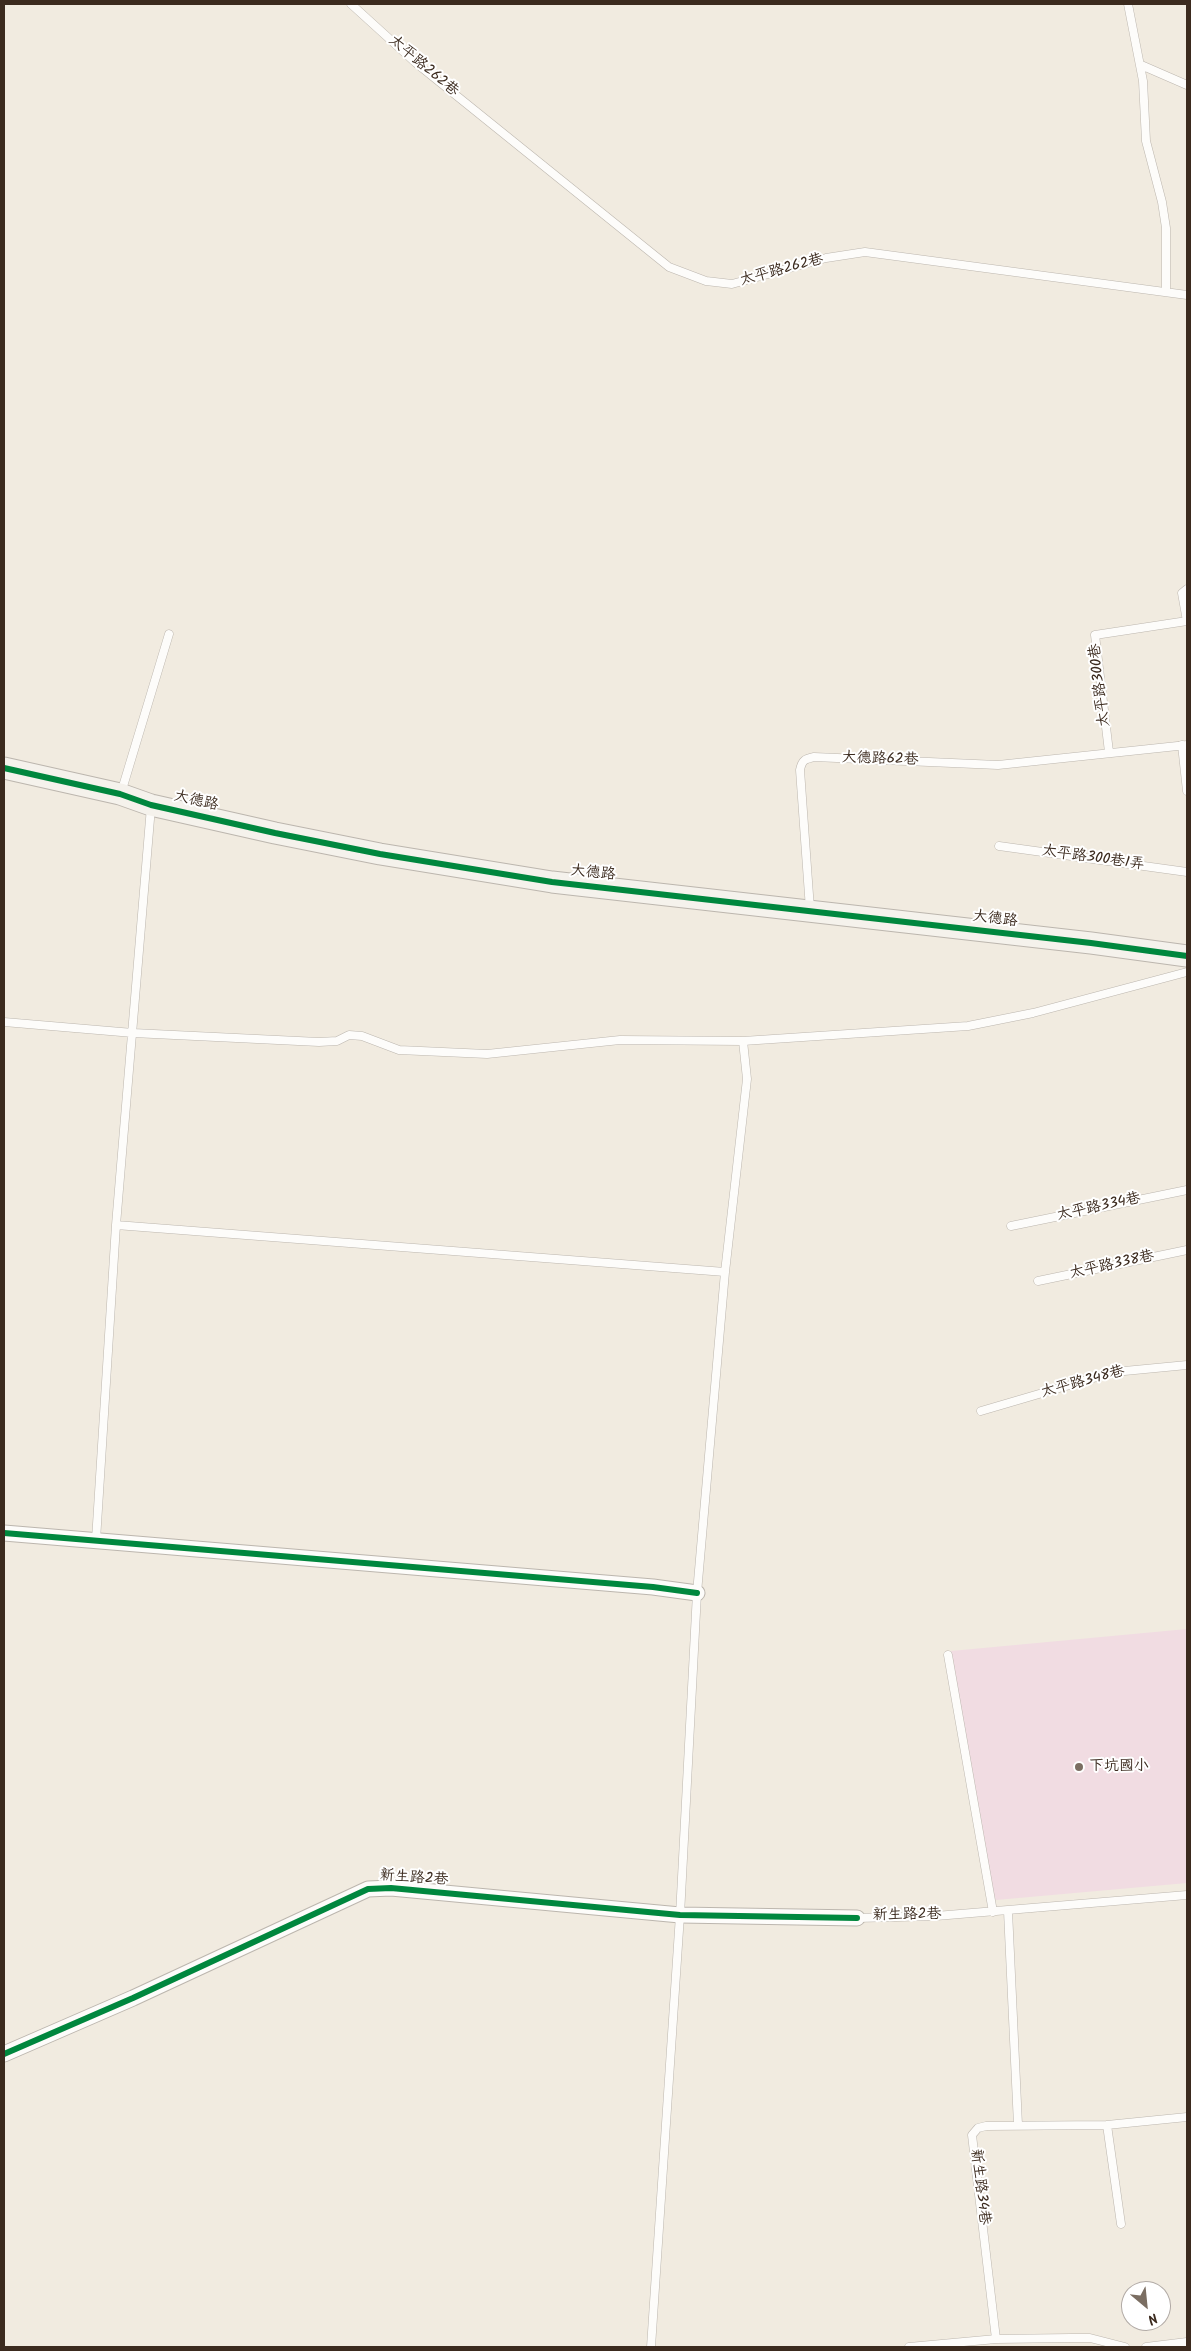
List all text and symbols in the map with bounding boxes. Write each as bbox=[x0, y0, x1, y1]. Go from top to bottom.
street label: 太平路262巷 bbox=[384, 33, 462, 101]
street label: 太平路262巷 bbox=[738, 251, 826, 291]
street label: 太平路300巷 bbox=[1087, 642, 1115, 728]
street label: 大德路62巷 bbox=[841, 750, 919, 770]
street label: 大德路 bbox=[172, 788, 220, 816]
street label: 太平路300巷1弄 bbox=[1041, 843, 1145, 875]
street label: 大德路 bbox=[570, 863, 616, 885]
street label: 大德路 bbox=[972, 908, 1018, 932]
street label: 太平路334巷 bbox=[1055, 1190, 1143, 1226]
street label: 太平路338巷 bbox=[1068, 1248, 1156, 1284]
street label: 太平路348巷 bbox=[1039, 1363, 1127, 1403]
place label: 下坑國小 bbox=[1089, 1758, 1149, 1776]
marker: 下坑國小 bbox=[1073, 1761, 1085, 1773]
street label: 新生路2巷 bbox=[379, 1868, 449, 1890]
street label: 新生路2巷 bbox=[872, 1906, 942, 1926]
street label: 新生路34巷 bbox=[965, 2148, 993, 2226]
north arrow bbox=[1121, 2281, 1171, 2331]
text: N bbox=[1144, 2307, 1162, 2330]

